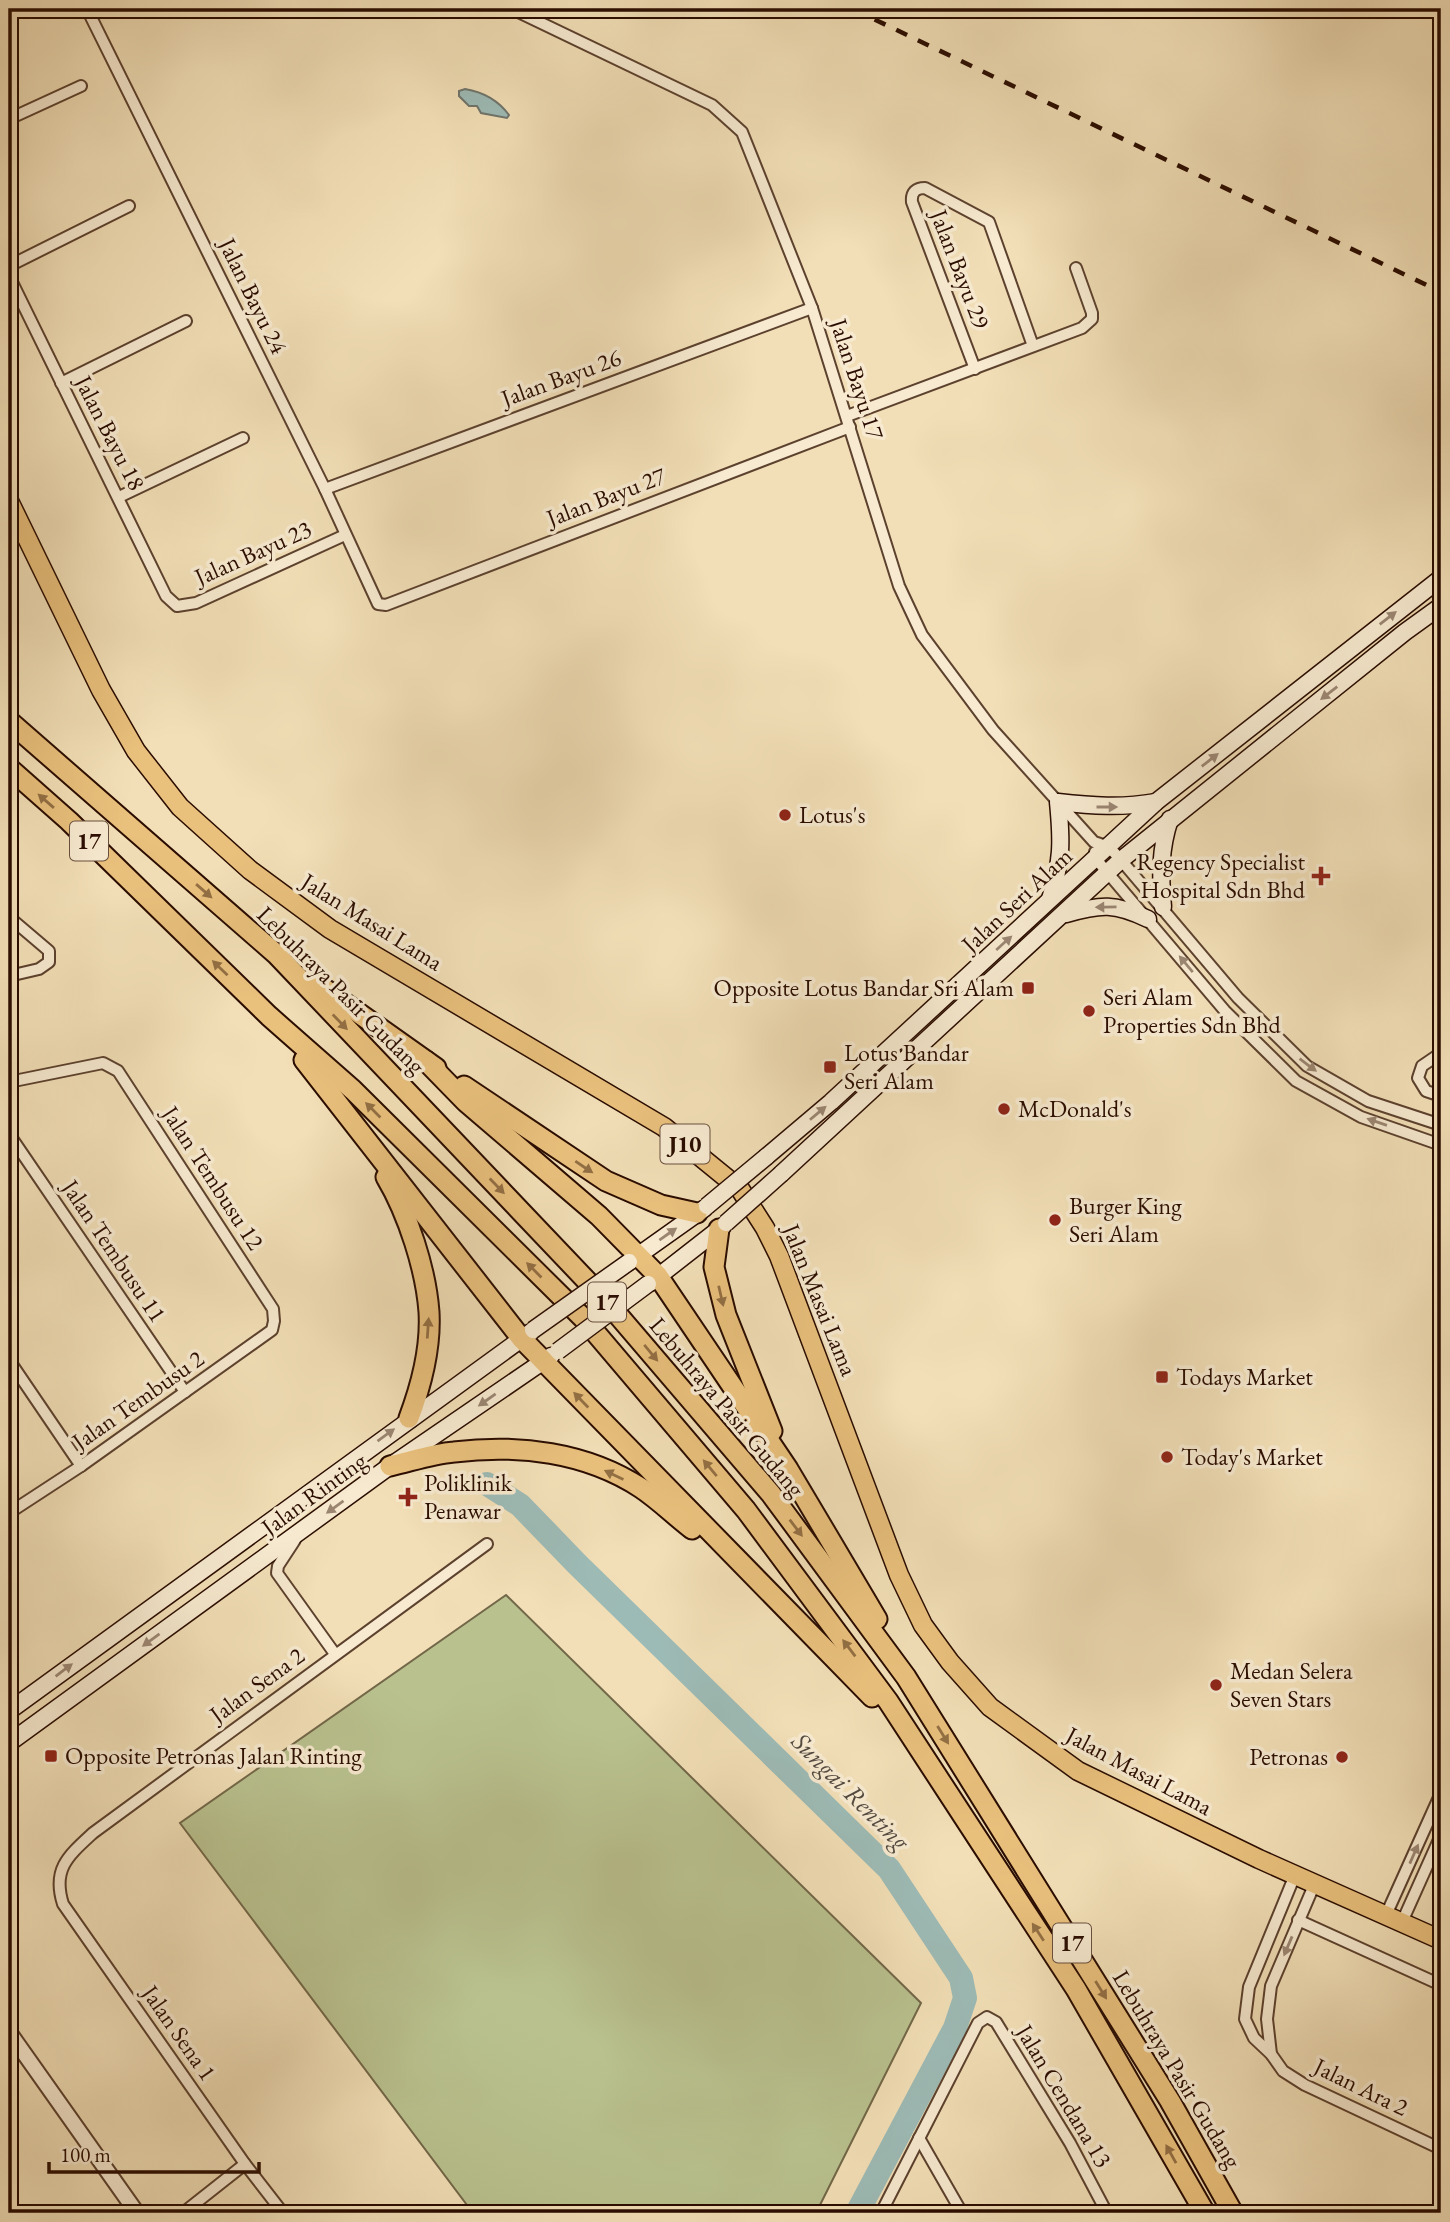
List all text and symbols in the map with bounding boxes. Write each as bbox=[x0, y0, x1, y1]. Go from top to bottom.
street label: Jalan Bayu 29 bbox=[923, 203, 998, 333]
street label: Jalan Bayu 24 bbox=[211, 231, 295, 359]
street label: Jalan Bayu 17 bbox=[823, 313, 892, 444]
street label: Jalan Bayu 26 bbox=[495, 342, 625, 414]
street label: Jalan Bayu 18 bbox=[67, 368, 153, 495]
street label: Jalan Bayu 27 bbox=[540, 459, 670, 534]
street label: Jalan Bayu 23 bbox=[188, 513, 316, 593]
one-way arrow bbox=[1379, 612, 1397, 626]
one-way arrow bbox=[1320, 685, 1338, 699]
one-way arrow bbox=[1200, 752, 1218, 767]
one-way arrow bbox=[37, 793, 55, 809]
place label: Lotus's bbox=[799, 799, 865, 830]
one-way arrow bbox=[1096, 801, 1118, 813]
marker: Lotus's bbox=[777, 807, 793, 823]
road number: 17 bbox=[70, 821, 108, 860]
street label: Jalan Seri Alam bbox=[953, 840, 1079, 960]
place label: Regency Specialist Hospital Sdn Bhd bbox=[1137, 846, 1306, 905]
street label: Jalan Masai Lama bbox=[294, 865, 449, 978]
marker: Regency Specialist Hospital Sdn Bhd bbox=[1311, 866, 1331, 886]
one-way arrow bbox=[195, 883, 213, 899]
street label: Lebuhraya Pasir Gudang bbox=[251, 899, 432, 1081]
one-way arrow bbox=[1095, 901, 1117, 913]
one-way arrow bbox=[995, 936, 1012, 952]
one-way arrow bbox=[1179, 955, 1194, 972]
one-way arrow bbox=[212, 961, 229, 977]
place label: Opposite Lotus Bandar Sri Alam bbox=[714, 972, 1014, 1003]
marker: Opposite Lotus Bandar Sri Alam bbox=[1020, 980, 1036, 996]
place label: Seri Alam Properties Sdn Bhd bbox=[1103, 981, 1282, 1040]
marker: Seri Alam Properties Sdn Bhd bbox=[1081, 1003, 1097, 1019]
one-way arrow bbox=[332, 1013, 348, 1030]
place label: Lotus Bandar Seri Alam bbox=[844, 1037, 969, 1096]
one-way arrow bbox=[1299, 1058, 1318, 1072]
marker: Lotus Bandar Seri Alam bbox=[822, 1059, 838, 1075]
place label: McDonald's bbox=[1018, 1093, 1132, 1124]
street label: Jalan Tembusu 12 bbox=[154, 1098, 272, 1256]
one-way arrow bbox=[364, 1101, 381, 1118]
marker: McDonald's bbox=[996, 1101, 1012, 1117]
one-way arrow bbox=[809, 1105, 827, 1121]
one-way arrow bbox=[1366, 1116, 1387, 1127]
road number: J10 bbox=[660, 1124, 710, 1163]
one-way arrow bbox=[575, 1160, 594, 1173]
street label: Jalan Tembusu 11 bbox=[54, 1172, 174, 1328]
one-way arrow bbox=[489, 1177, 505, 1194]
place label: Burger King Seri Alam bbox=[1069, 1190, 1182, 1249]
marker: Burger King Seri Alam bbox=[1047, 1212, 1063, 1228]
street label: Jalan Masai Lama bbox=[775, 1217, 865, 1381]
one-way arrow bbox=[659, 1227, 677, 1241]
one-way arrow bbox=[526, 1261, 543, 1278]
road number: 17 bbox=[588, 1282, 626, 1322]
one-way arrow bbox=[716, 1285, 727, 1307]
street label: Lebuhraya Pasir Gudang bbox=[643, 1310, 812, 1504]
one-way arrow bbox=[423, 1317, 434, 1339]
street label: Jalan Tembusu 2 bbox=[64, 1342, 210, 1458]
one-way arrow bbox=[643, 1345, 658, 1362]
place label: Todays Market bbox=[1176, 1361, 1313, 1392]
marker: Todays Market bbox=[1154, 1369, 1170, 1385]
one-way arrow bbox=[574, 1392, 590, 1409]
one-way arrow bbox=[478, 1393, 496, 1407]
one-way arrow bbox=[377, 1428, 395, 1442]
place label: Today's Market bbox=[1181, 1441, 1323, 1472]
street label: Jalan Rinting bbox=[253, 1445, 373, 1543]
marker: Today's Market bbox=[1159, 1449, 1175, 1465]
one-way arrow bbox=[703, 1459, 718, 1476]
place label: Poliklinik Penawar bbox=[424, 1467, 513, 1526]
one-way arrow bbox=[604, 1469, 624, 1480]
marker: Poliklinik Penawar bbox=[398, 1487, 418, 1507]
one-way arrow bbox=[327, 1499, 345, 1514]
one-way arrow bbox=[789, 1519, 804, 1537]
one-way arrow bbox=[142, 1633, 160, 1647]
one-way arrow bbox=[842, 1639, 856, 1657]
street label: Jalan Sena 2 bbox=[202, 1640, 311, 1731]
place label: Medan Selera Seven Stars bbox=[1230, 1655, 1353, 1714]
one-way arrow bbox=[54, 1663, 73, 1677]
marker: Medan Selera Seven Stars bbox=[1208, 1677, 1224, 1693]
street label: Jalan Masai Lama bbox=[1059, 1718, 1218, 1822]
water label: Sungai Renting bbox=[784, 1724, 918, 1858]
one-way arrow bbox=[936, 1725, 949, 1744]
place label: Opposite Petronas Jalan Rinting bbox=[65, 1740, 362, 1771]
place label: Petronas bbox=[1249, 1741, 1328, 1772]
marker: Opposite Petronas Jalan Rinting bbox=[43, 1748, 59, 1764]
marker: Petronas bbox=[1334, 1749, 1350, 1765]
one-way arrow bbox=[1408, 1844, 1420, 1864]
one-way arrow bbox=[1032, 1922, 1045, 1942]
road number: 17 bbox=[1053, 1924, 1091, 1962]
one-way arrow bbox=[1282, 1936, 1293, 1957]
street label: Lebuhraya Pasir Gudang bbox=[1106, 1964, 1249, 2174]
street label: Jalan Sena 1 bbox=[134, 1977, 224, 2087]
one-way arrow bbox=[1095, 1981, 1108, 2000]
street label: Jalan Cendana 13 bbox=[1009, 2017, 1119, 2173]
street label: Jalan Ara 2 bbox=[1307, 2050, 1414, 2123]
scale bar bbox=[49, 2131, 259, 2175]
text: 100 m bbox=[60, 2141, 111, 2168]
one-way arrow bbox=[1165, 2144, 1177, 2163]

